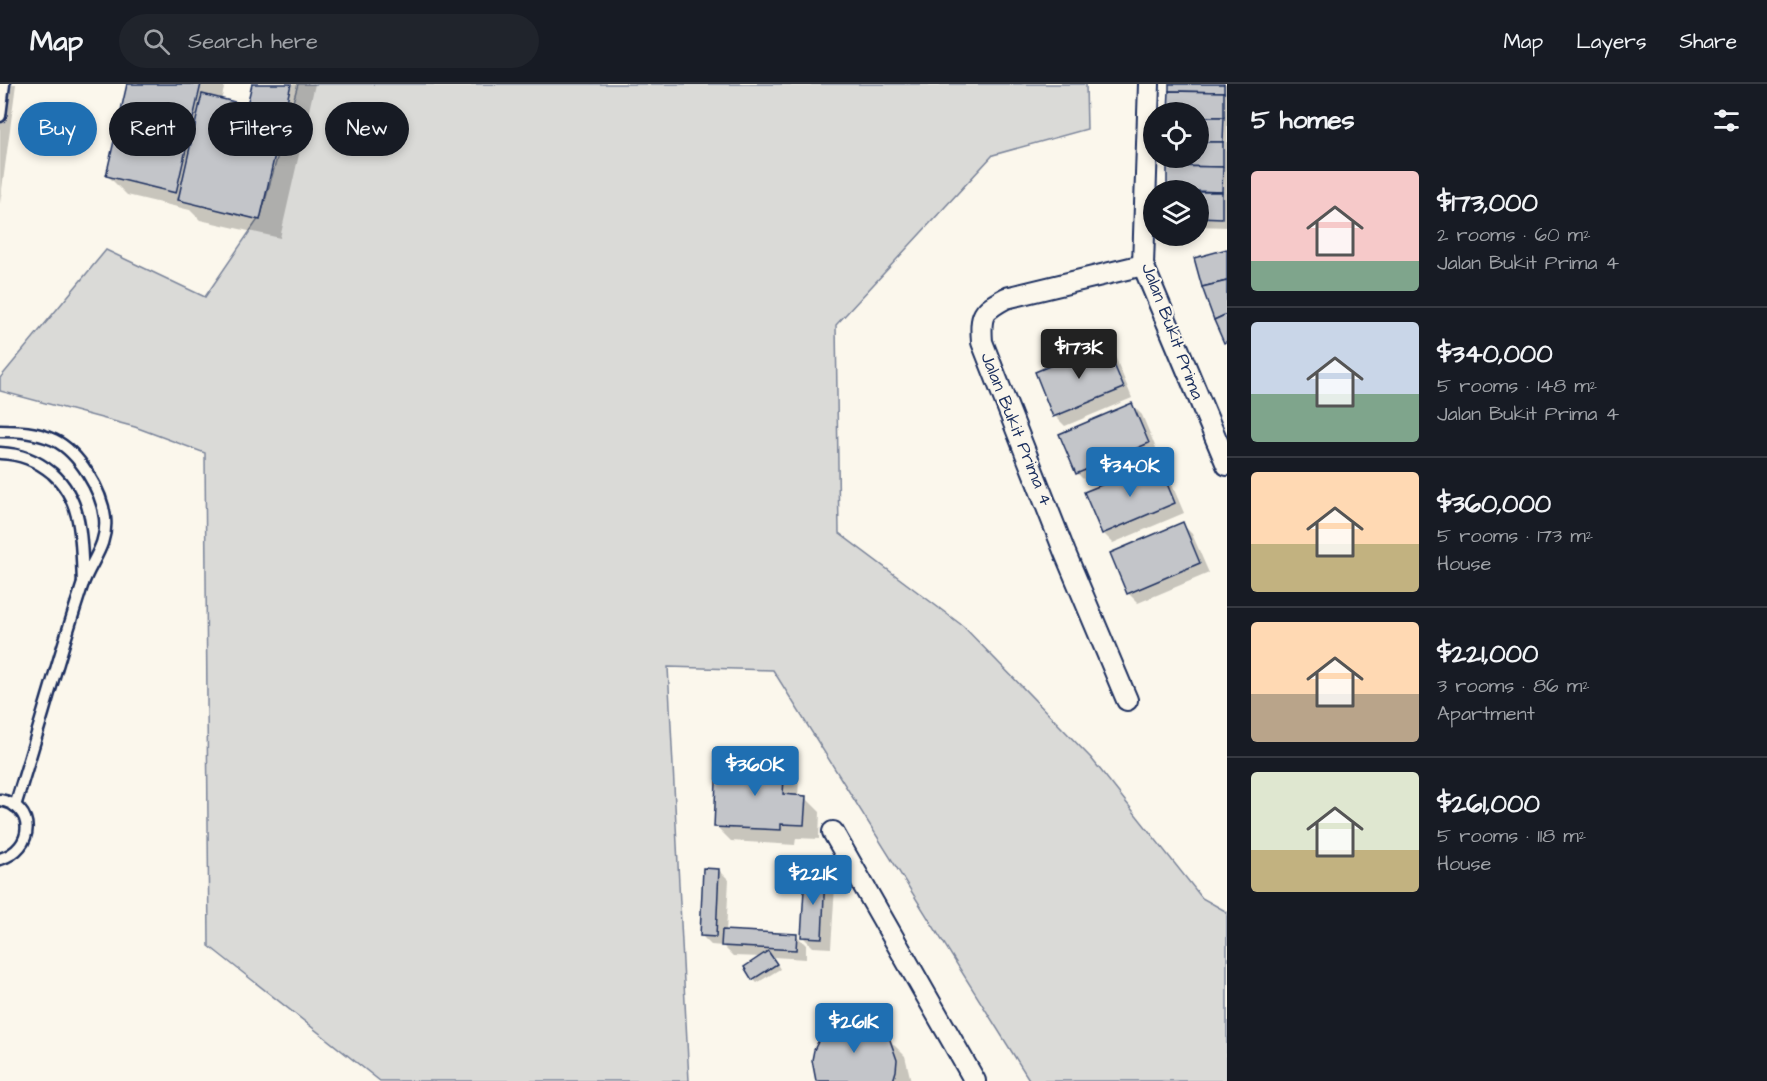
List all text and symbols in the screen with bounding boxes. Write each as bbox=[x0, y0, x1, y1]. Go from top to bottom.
search box bbox=[119, 14, 539, 68]
text: Map bbox=[30, 22, 83, 61]
icon: search bbox=[140, 25, 173, 58]
text: Search here bbox=[188, 26, 318, 57]
text: Map bbox=[1503, 27, 1543, 56]
text: Layers bbox=[1576, 27, 1646, 56]
text: Share bbox=[1679, 27, 1737, 56]
chip: Buy bbox=[18, 102, 97, 156]
chip: Rent bbox=[109, 102, 196, 156]
chip: Filters bbox=[208, 102, 313, 156]
chip: New bbox=[325, 102, 409, 156]
map controls bbox=[1143, 102, 1209, 246]
button: locate bbox=[1143, 102, 1209, 168]
text: 5 homes bbox=[1251, 102, 1355, 138]
icon: filters bbox=[1710, 104, 1743, 137]
button: layers bbox=[1143, 180, 1209, 246]
text: $173,000 bbox=[1437, 185, 1538, 221]
icon: home bbox=[1299, 195, 1371, 267]
text: 2 rooms · 60 m² bbox=[1437, 221, 1591, 249]
text: Jalan Bukit Prima 4 bbox=[1437, 249, 1619, 277]
street label: Jalan Bukit Prima bbox=[1135, 259, 1210, 403]
pin: $173K bbox=[1037, 329, 1121, 380]
text: $173K bbox=[1055, 334, 1103, 362]
text: $340,000 bbox=[1437, 336, 1553, 372]
icon: home bbox=[1299, 346, 1371, 418]
street label: Jalan Bukit Prima 4 bbox=[974, 349, 1059, 510]
text: 5 rooms · 148 m² bbox=[1437, 372, 1597, 400]
text: Jalan Bukit Prima 4 bbox=[1437, 400, 1619, 428]
pin: $340K bbox=[1088, 447, 1172, 498]
text: $340K bbox=[1100, 452, 1160, 480]
text: $360,000 bbox=[1437, 486, 1551, 522]
icon: home bbox=[1299, 496, 1371, 568]
text: 5 rooms · 173 m² bbox=[1437, 522, 1593, 550]
text: House bbox=[1437, 550, 1491, 578]
text: $221,000 bbox=[1437, 636, 1538, 672]
icon: home bbox=[1299, 646, 1371, 718]
text: 3 rooms · 86 m² bbox=[1437, 672, 1590, 700]
text: Apartment bbox=[1437, 700, 1535, 728]
pin: $360K bbox=[713, 746, 797, 797]
text: $360K bbox=[726, 751, 784, 779]
text: $261,000 bbox=[1437, 786, 1540, 822]
icon: home bbox=[1299, 796, 1371, 868]
text: 5 rooms · 118 m² bbox=[1437, 822, 1586, 850]
text: House bbox=[1437, 850, 1491, 878]
pin: $221K bbox=[771, 855, 855, 906]
text: $221K bbox=[789, 860, 837, 888]
pin: $261K bbox=[812, 1003, 896, 1054]
text: $261K bbox=[829, 1008, 879, 1036]

